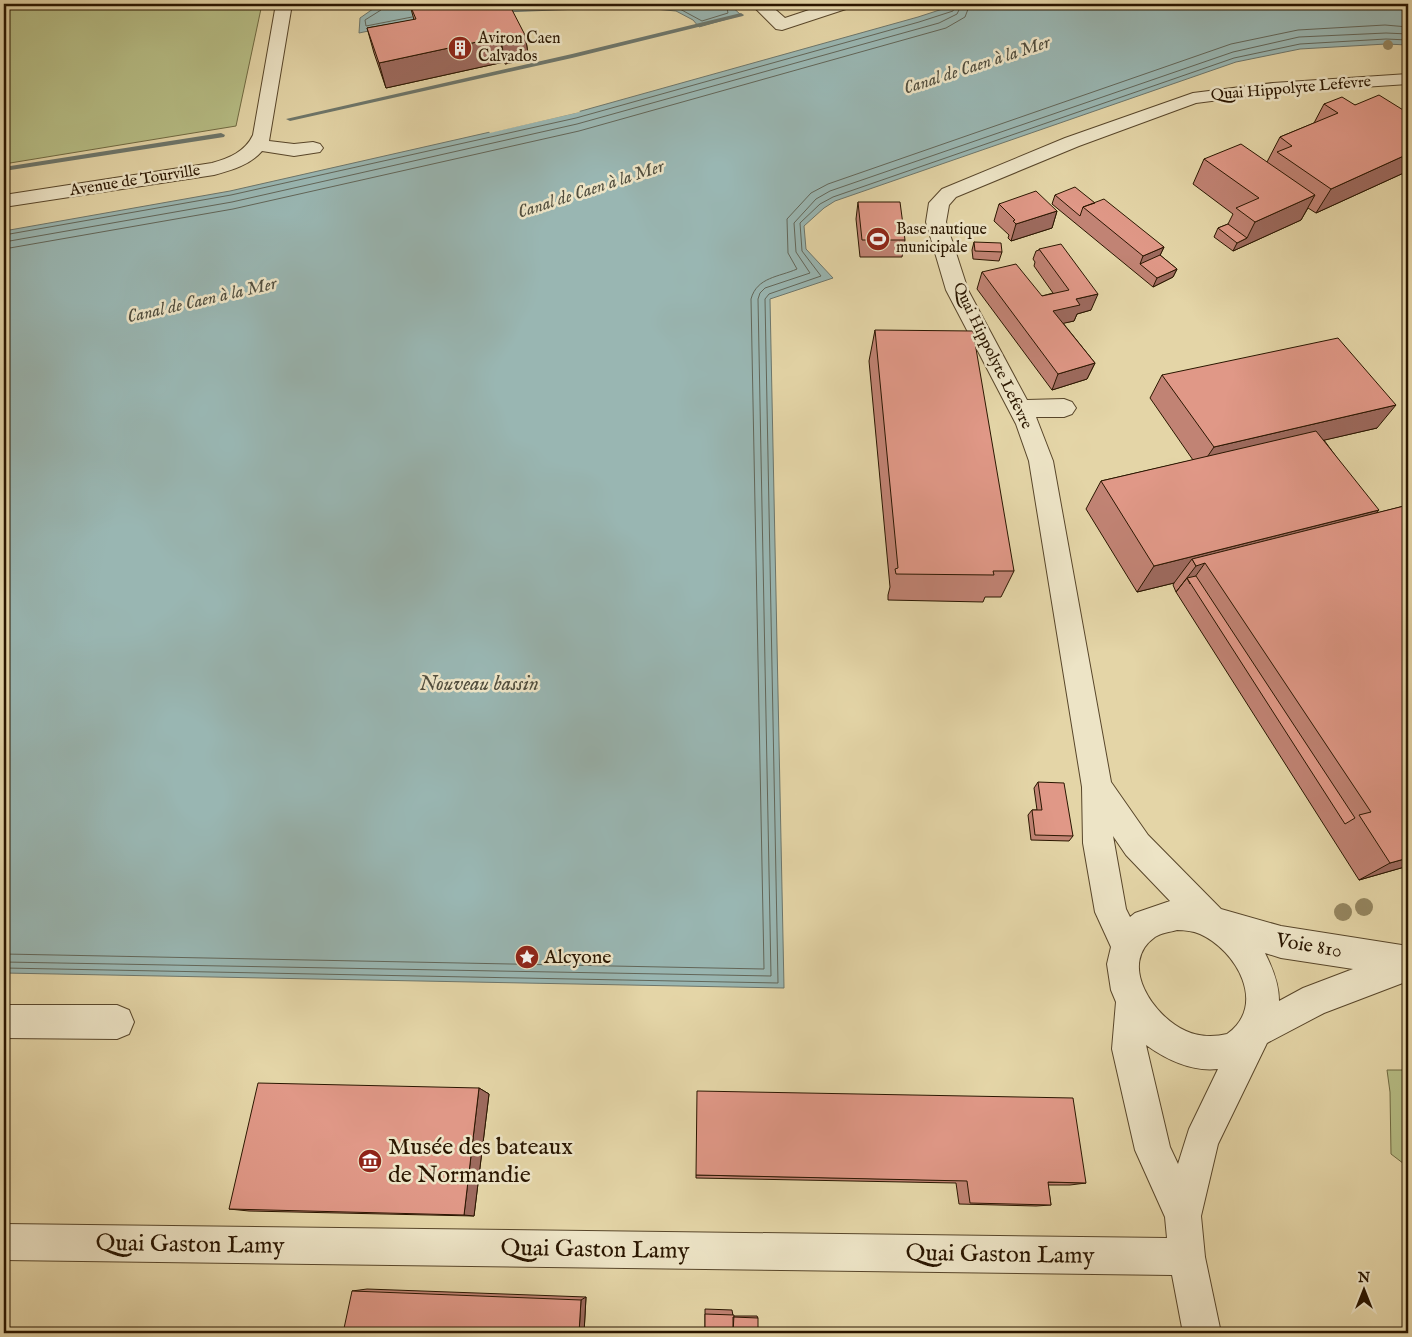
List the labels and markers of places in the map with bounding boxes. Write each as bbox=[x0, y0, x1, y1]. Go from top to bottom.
place label: Aviron Caen Calvados bbox=[477, 29, 561, 67]
building icon: Aviron Caen Calvados bbox=[447, 35, 473, 61]
place label: Base nautique municipale bbox=[896, 220, 987, 258]
sports icon: Base nautique municipale bbox=[865, 226, 891, 252]
place icon: Alcyone bbox=[514, 944, 540, 970]
place label: Alcyone bbox=[543, 945, 612, 970]
place label: Musée des bateaux de Normandie bbox=[388, 1132, 573, 1191]
museum icon: Musée des bateaux de Normandie bbox=[357, 1148, 383, 1174]

